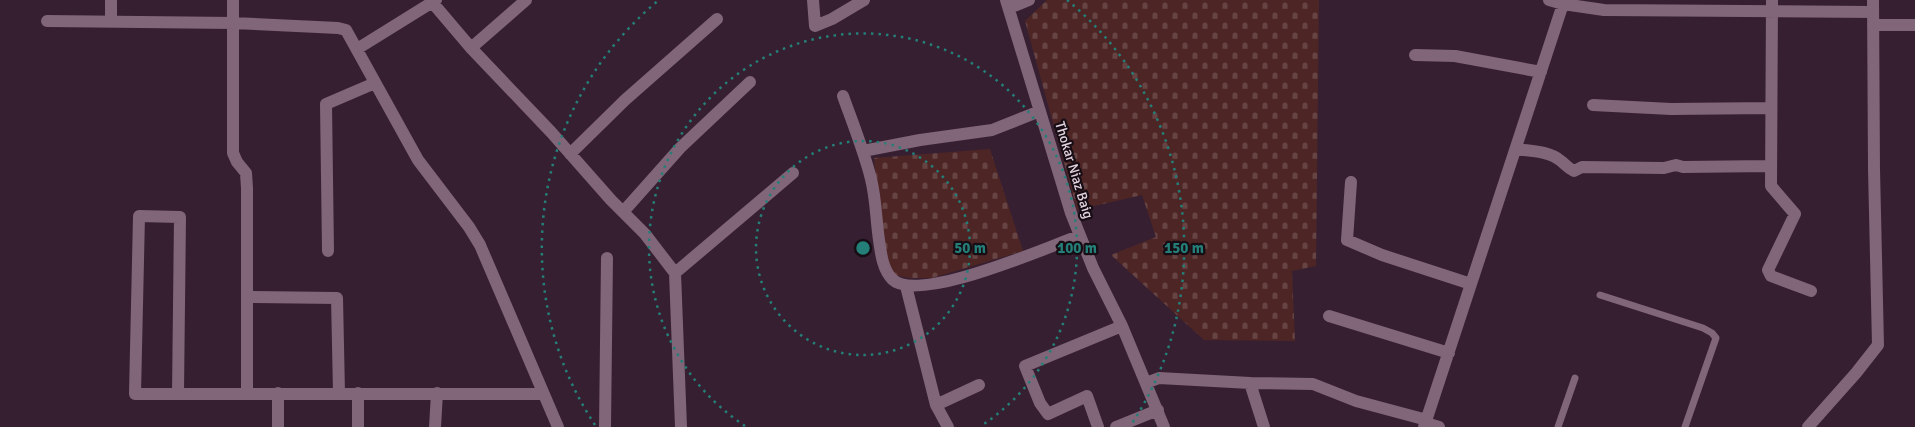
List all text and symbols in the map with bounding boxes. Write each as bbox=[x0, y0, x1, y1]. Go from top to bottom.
street label: Thokar Niaz Baig bbox=[1051, 119, 1097, 221]
centre of rings bbox=[854, 239, 872, 257]
text: 50 m bbox=[954, 239, 986, 257]
text: 100 m bbox=[1057, 239, 1097, 257]
text: 150 m bbox=[1164, 239, 1204, 257]

